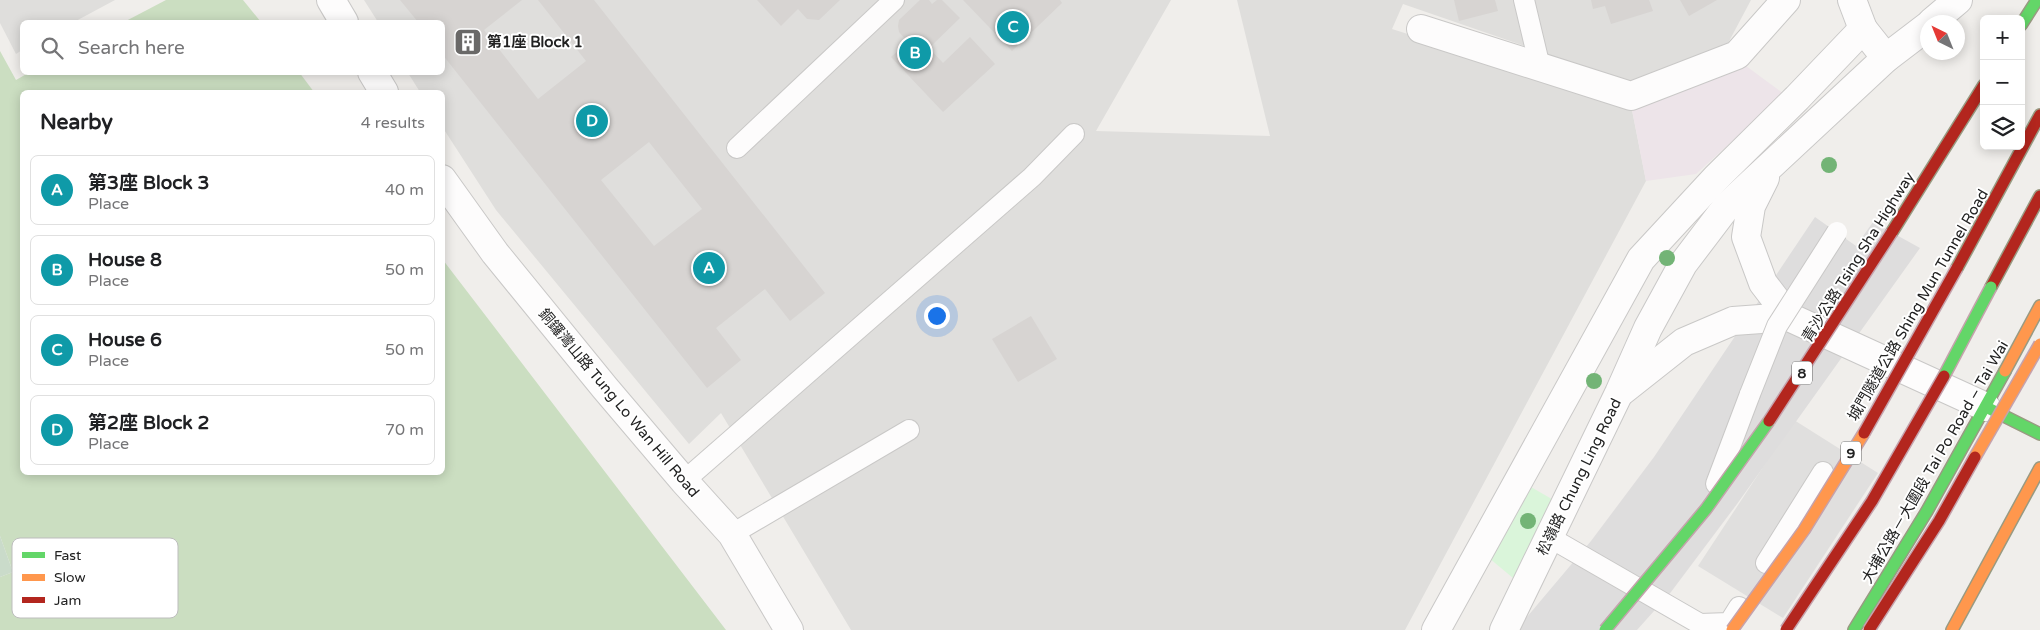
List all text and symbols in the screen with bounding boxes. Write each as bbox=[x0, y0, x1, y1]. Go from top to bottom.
pin: C bbox=[997, 8, 1029, 46]
north arrow bbox=[1920, 15, 1965, 60]
map controls bbox=[1980, 15, 2025, 150]
button: + bbox=[1980, 15, 2025, 60]
search box bbox=[20, 20, 445, 75]
building icon: 第1座 Block 1 bbox=[453, 27, 483, 57]
place label: 第1座 Block 1 bbox=[487, 33, 583, 51]
icon: search bbox=[38, 34, 66, 62]
pin: B bbox=[899, 34, 931, 72]
text: Search here bbox=[78, 37, 185, 59]
button: − bbox=[1980, 60, 2025, 105]
pin: D bbox=[576, 102, 608, 140]
button: layers bbox=[1980, 105, 2025, 150]
text: Nearby bbox=[40, 110, 113, 135]
text: 4 results bbox=[361, 113, 425, 133]
street label: 青沙公路 Tsing Sha Highway bbox=[1798, 169, 1918, 345]
text: 第3座 Block 3 bbox=[88, 172, 210, 194]
text: A bbox=[51, 180, 63, 200]
text: 40 m bbox=[385, 180, 424, 200]
street label: 城門隧道公路 Shing Mun Tunnel Road bbox=[1844, 186, 1992, 424]
text: Place bbox=[88, 194, 129, 214]
text: House 8 bbox=[88, 249, 162, 271]
pin: A bbox=[693, 249, 725, 287]
text: B bbox=[51, 260, 63, 280]
text: 50 m bbox=[385, 260, 424, 280]
text: Place bbox=[88, 271, 129, 291]
your location bbox=[924, 303, 950, 329]
street label: 銅鑼灣山路 Tung Lo Wan Hill Road bbox=[535, 305, 703, 501]
text: House 6 bbox=[88, 329, 162, 351]
street label: 大埔公路－大圍段 Tai Po Road – Tai Wai bbox=[1858, 337, 2012, 587]
text: C bbox=[51, 340, 63, 360]
text: 50 m bbox=[385, 340, 424, 360]
text: Place bbox=[88, 351, 129, 371]
road number: 8 bbox=[1792, 362, 1812, 384]
street label: 松嶺路 Chung Ling Road bbox=[1533, 395, 1625, 559]
text: 第2座 Block 2 bbox=[88, 412, 210, 434]
text: D bbox=[51, 420, 63, 440]
text: 70 m bbox=[385, 420, 424, 440]
text: Place bbox=[88, 434, 129, 454]
road number: 9 bbox=[1841, 442, 1861, 464]
legend bbox=[12, 538, 178, 618]
text: Fast bbox=[54, 547, 82, 564]
text: Slow bbox=[54, 569, 86, 586]
text: Jam bbox=[54, 592, 81, 609]

